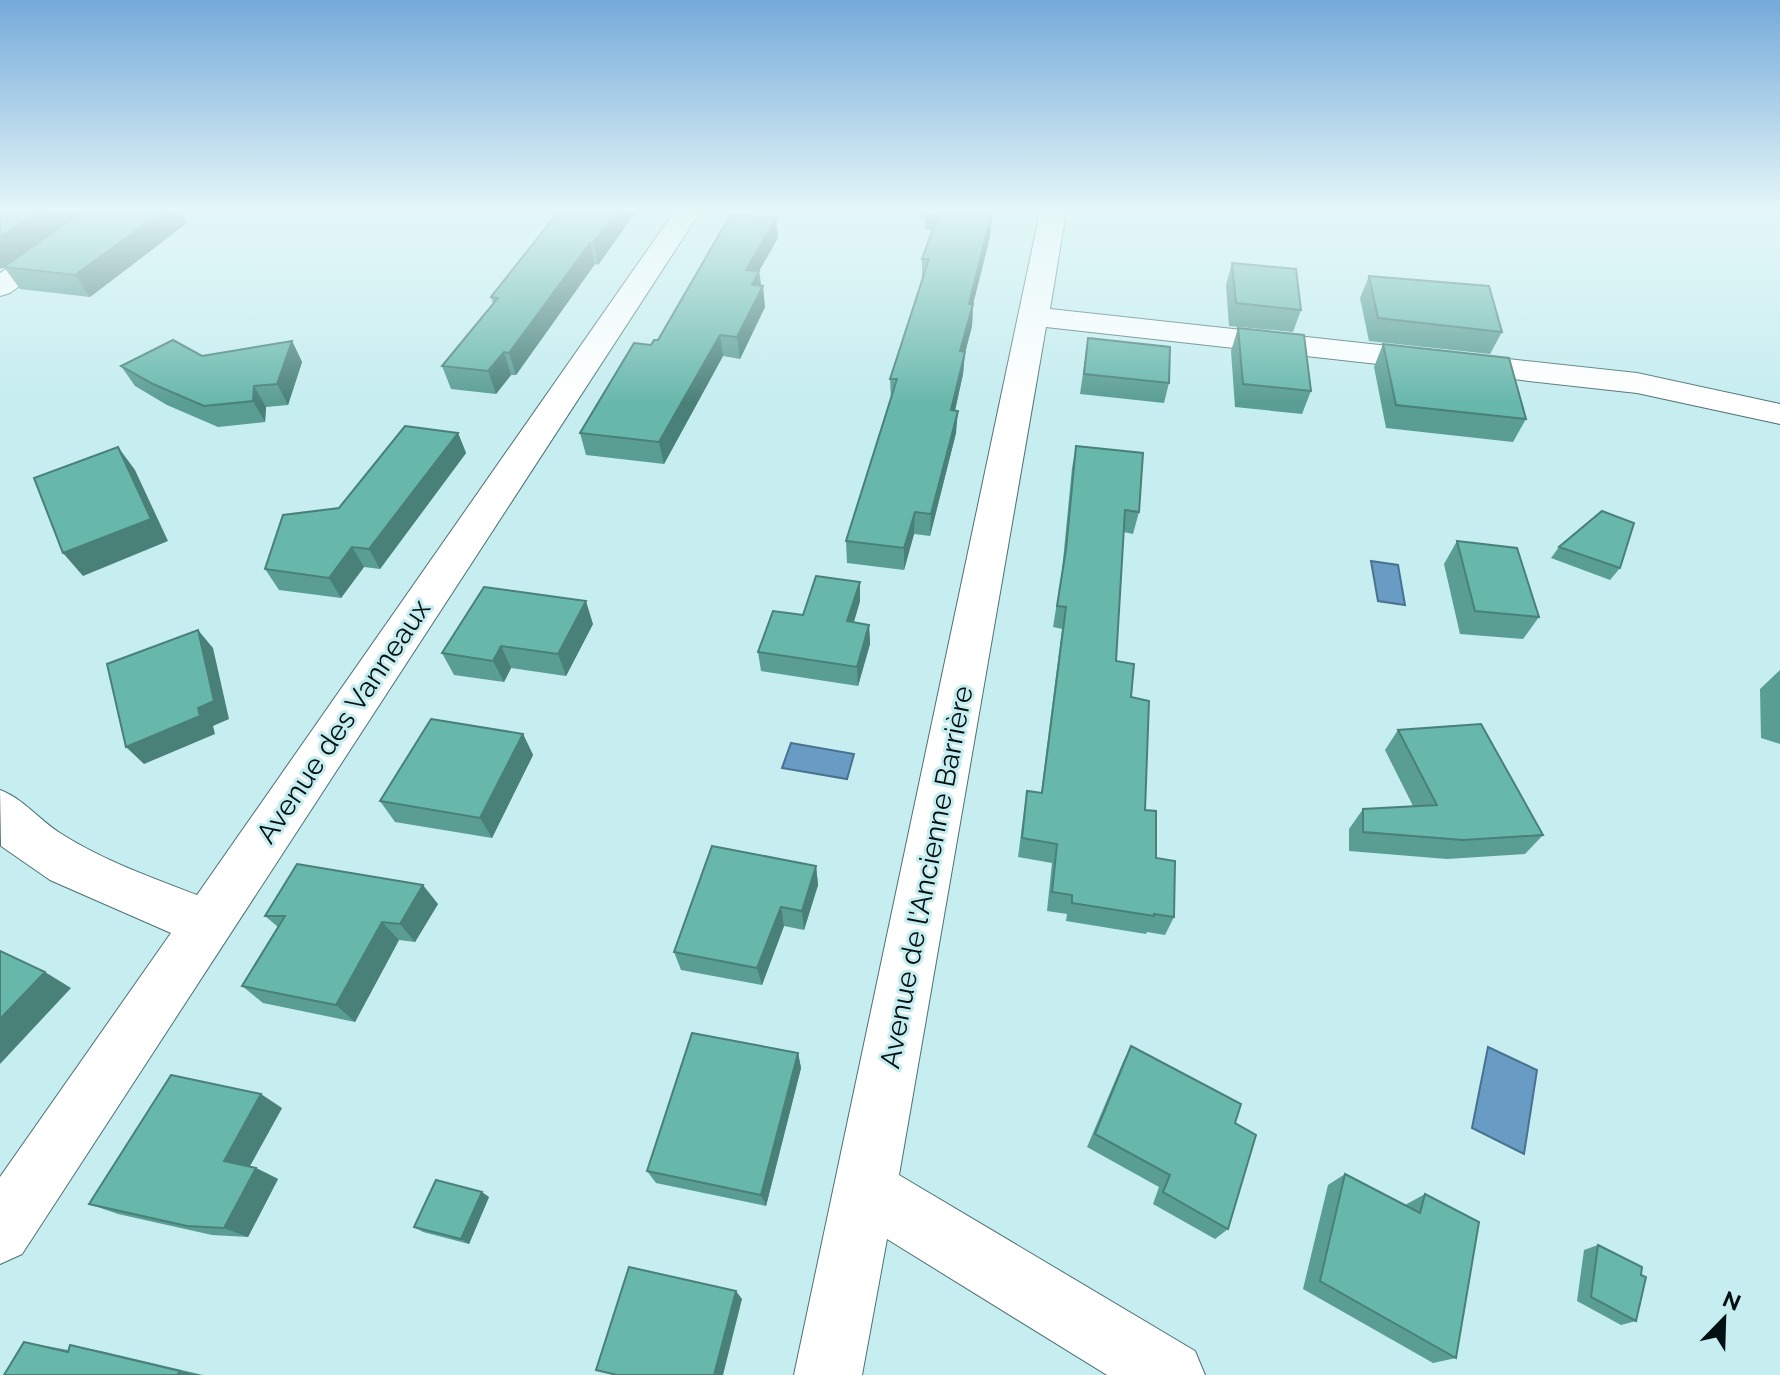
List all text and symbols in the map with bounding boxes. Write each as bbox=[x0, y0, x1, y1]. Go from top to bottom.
street label: Avenue des Vanneaux bbox=[250, 593, 437, 849]
street label: Avenue de l'Ancienne Barrière bbox=[873, 683, 980, 1071]
north arrow bbox=[1684, 1279, 1764, 1359]
text: N bbox=[1719, 1285, 1745, 1316]

